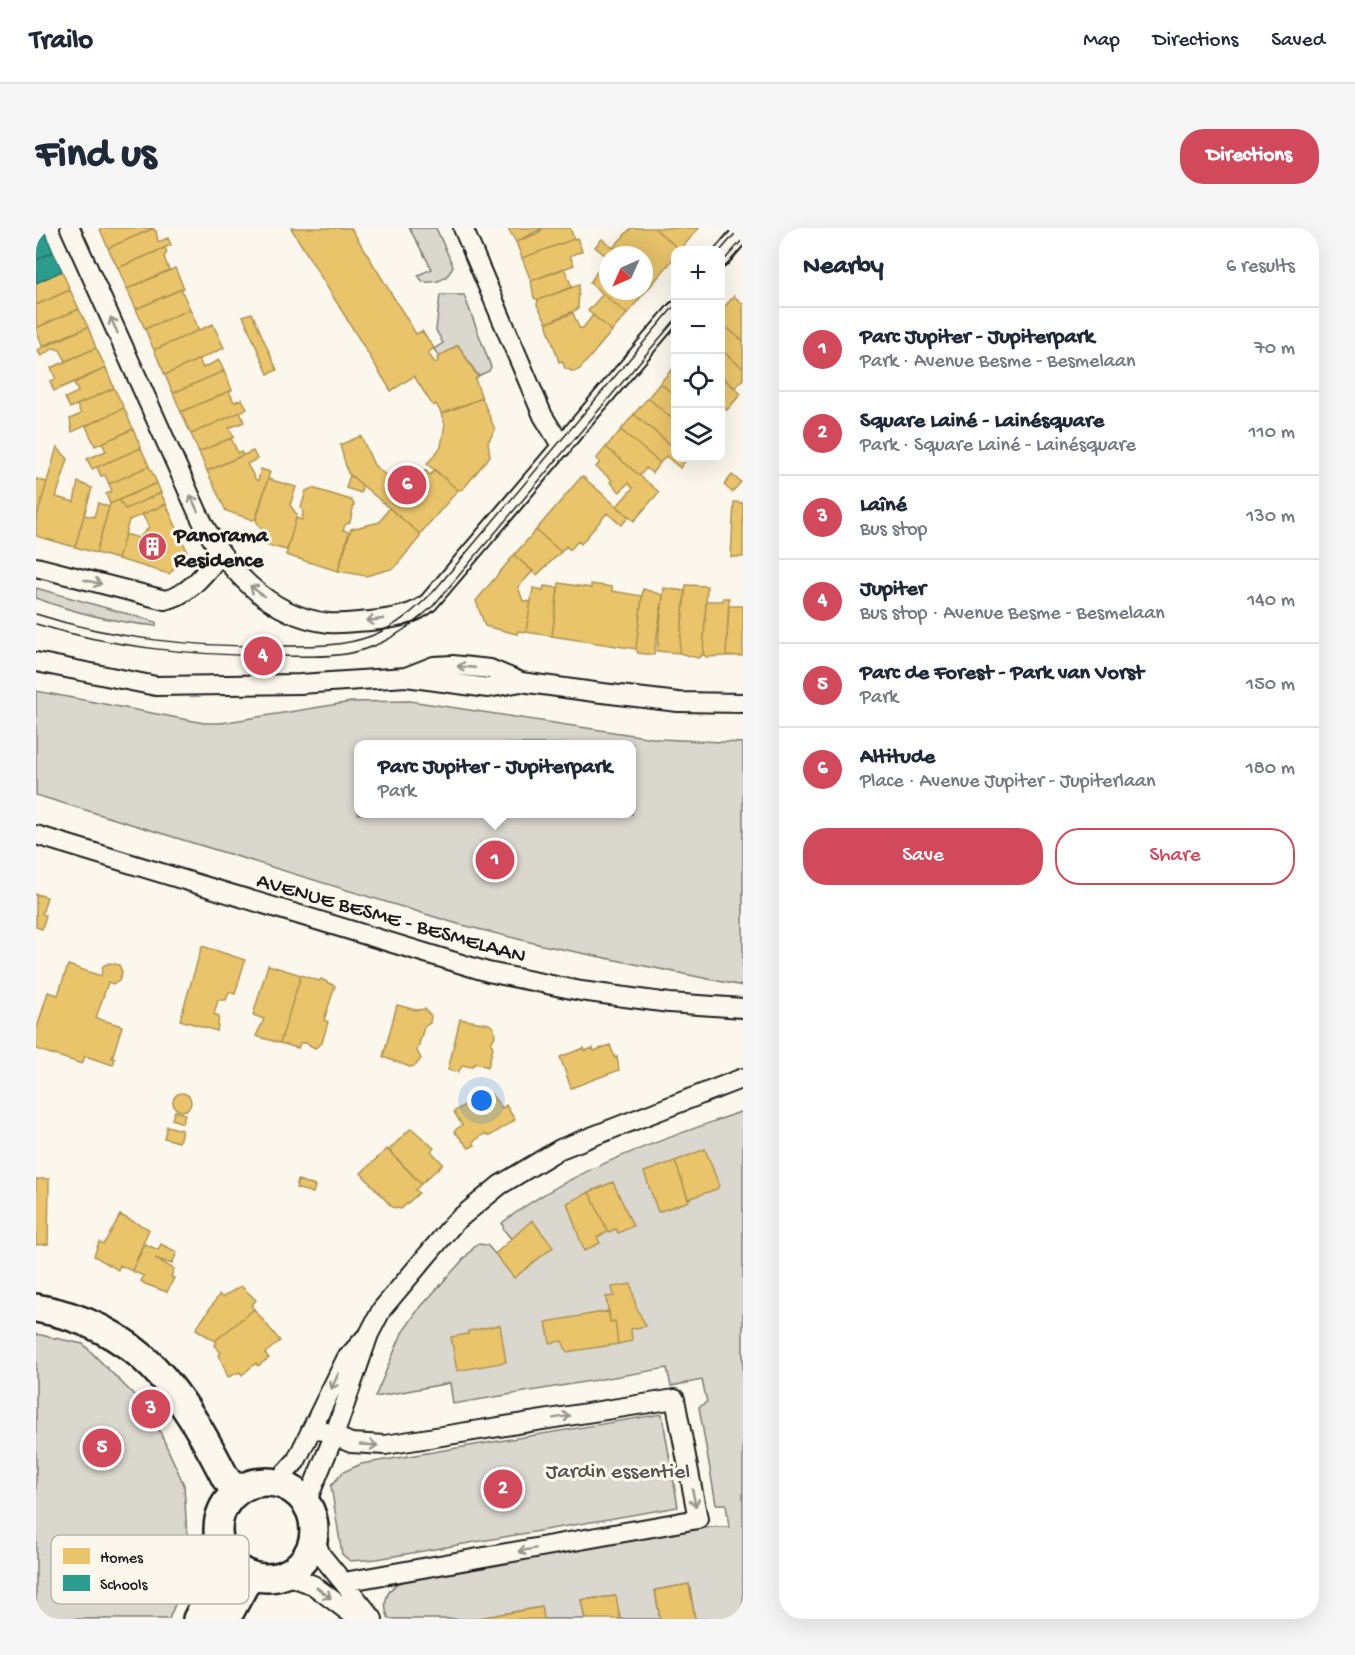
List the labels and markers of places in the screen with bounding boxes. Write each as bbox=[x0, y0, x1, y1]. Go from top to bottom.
pin: 6 bbox=[388, 462, 427, 508]
place label: Panorama Residence bbox=[173, 524, 270, 575]
building icon: Panorama Residence bbox=[137, 530, 169, 562]
pin: 4 bbox=[244, 634, 282, 678]
pin: 1 bbox=[476, 838, 514, 882]
pin: 3 bbox=[132, 1386, 170, 1432]
pin: 5 bbox=[82, 1426, 122, 1470]
pin: 2 bbox=[484, 1466, 522, 1512]

